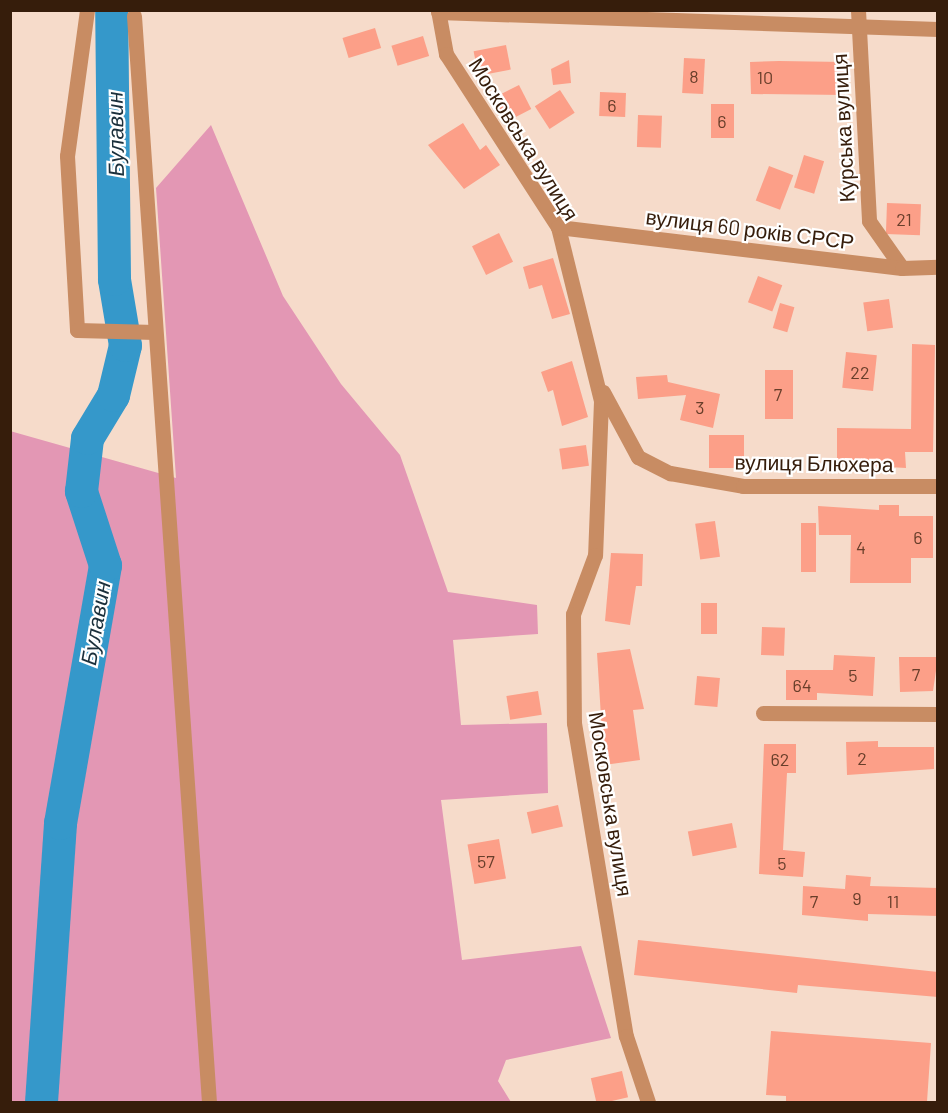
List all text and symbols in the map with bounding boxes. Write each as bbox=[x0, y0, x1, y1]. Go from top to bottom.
street label: Московська вулиця bbox=[464, 53, 584, 225]
street label: Курська вулиця bbox=[827, 53, 859, 203]
house number: 8 bbox=[689, 65, 699, 87]
house number: 10 bbox=[757, 66, 773, 88]
water label: Булавин bbox=[101, 91, 129, 177]
house number: 6 bbox=[607, 94, 617, 116]
house number: 6 bbox=[717, 110, 727, 132]
street label: вулиця 60 років СРСР bbox=[644, 204, 856, 254]
house number: 21 bbox=[896, 208, 912, 230]
house number: 22 bbox=[850, 361, 870, 383]
house number: 7 bbox=[774, 383, 782, 405]
house number: 3 bbox=[695, 396, 705, 418]
street label: вулиця Блюхера bbox=[734, 449, 894, 477]
house number: 6 bbox=[913, 526, 923, 548]
house number: 4 bbox=[856, 536, 866, 558]
water label: Булавин bbox=[75, 579, 115, 667]
house number: 7 bbox=[912, 663, 920, 685]
house number: 5 bbox=[848, 664, 858, 686]
house number: 64 bbox=[792, 674, 812, 696]
street label: Московська вулиця bbox=[584, 710, 638, 898]
house number: 2 bbox=[857, 747, 867, 769]
house number: 62 bbox=[771, 748, 789, 770]
house number: 57 bbox=[477, 850, 495, 872]
house number: 5 bbox=[777, 852, 787, 874]
house number: 9 bbox=[852, 887, 862, 909]
house number: 7 bbox=[810, 890, 818, 912]
house number: 11 bbox=[887, 890, 899, 912]

